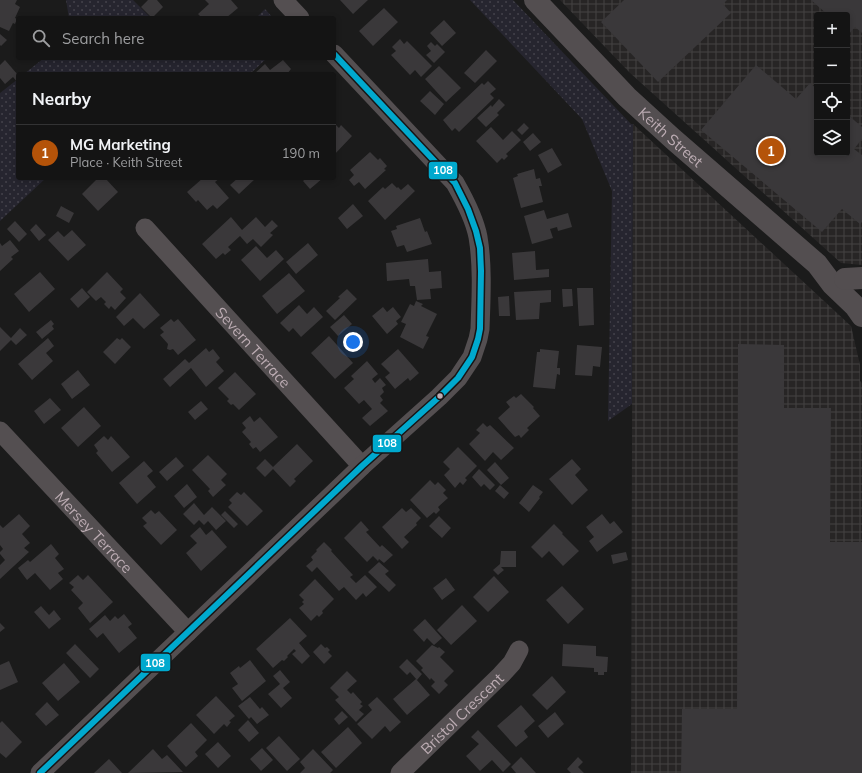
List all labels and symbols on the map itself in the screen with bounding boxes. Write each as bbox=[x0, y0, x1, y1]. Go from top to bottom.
street label: Keith Street bbox=[635, 103, 707, 171]
pin: 1 bbox=[758, 136, 784, 166]
line badge: 108 bbox=[428, 161, 458, 180]
text: 108 bbox=[433, 163, 453, 177]
street label: Severn Terrace bbox=[212, 303, 295, 391]
your location bbox=[343, 332, 363, 352]
unlabelled marker bbox=[435, 391, 445, 401]
line badge: 108 bbox=[372, 434, 402, 453]
text: 108 bbox=[377, 436, 397, 450]
street label: Mersey Terrace bbox=[51, 487, 137, 577]
line badge: 108 bbox=[140, 653, 171, 672]
text: 108 bbox=[145, 656, 165, 670]
street label: Bristol Crescent bbox=[416, 668, 507, 758]

